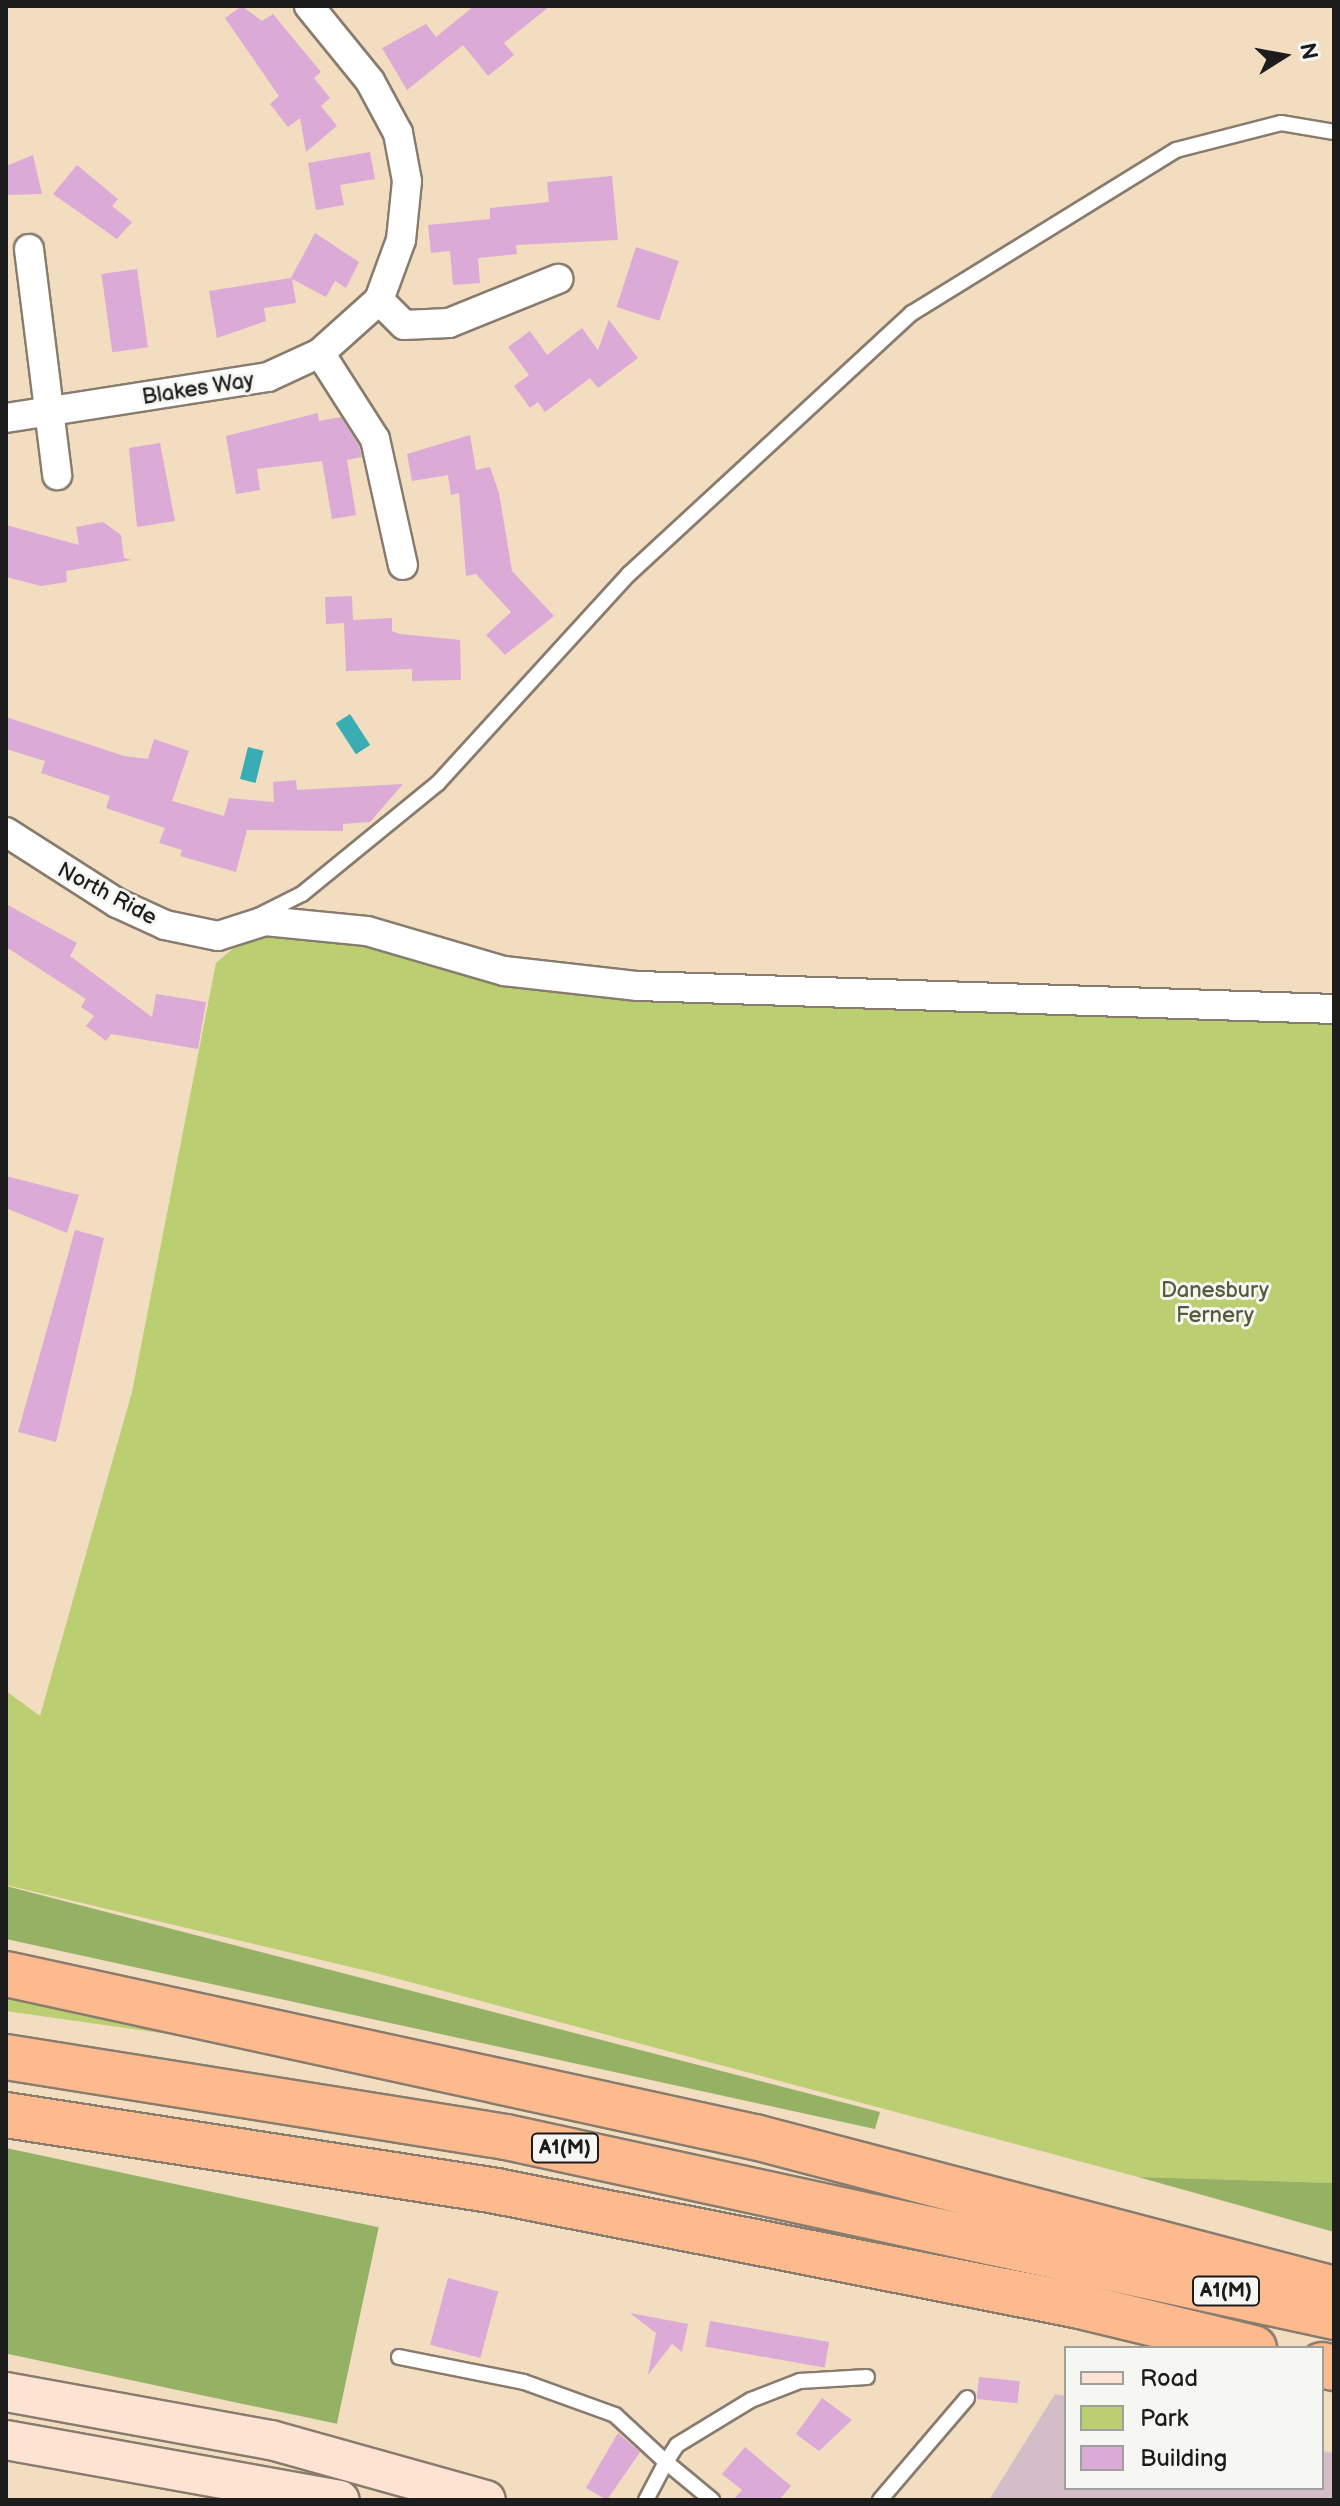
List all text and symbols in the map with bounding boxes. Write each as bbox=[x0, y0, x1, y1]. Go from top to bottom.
north arrow bbox=[1244, 16, 1324, 96]
text: N bbox=[1293, 41, 1323, 62]
street label: Blakes Way bbox=[140, 367, 256, 411]
street label: North Ride bbox=[53, 857, 161, 931]
park label: Danesbury Fernery bbox=[1161, 1277, 1269, 1328]
road number: A1(M) bbox=[531, 2132, 599, 2164]
road number: A1(M) bbox=[1192, 2275, 1260, 2307]
legend bbox=[1064, 2346, 1324, 2490]
text: Road bbox=[1140, 2364, 1198, 2393]
text: Park bbox=[1140, 2404, 1188, 2433]
text: Building bbox=[1140, 2444, 1227, 2473]

